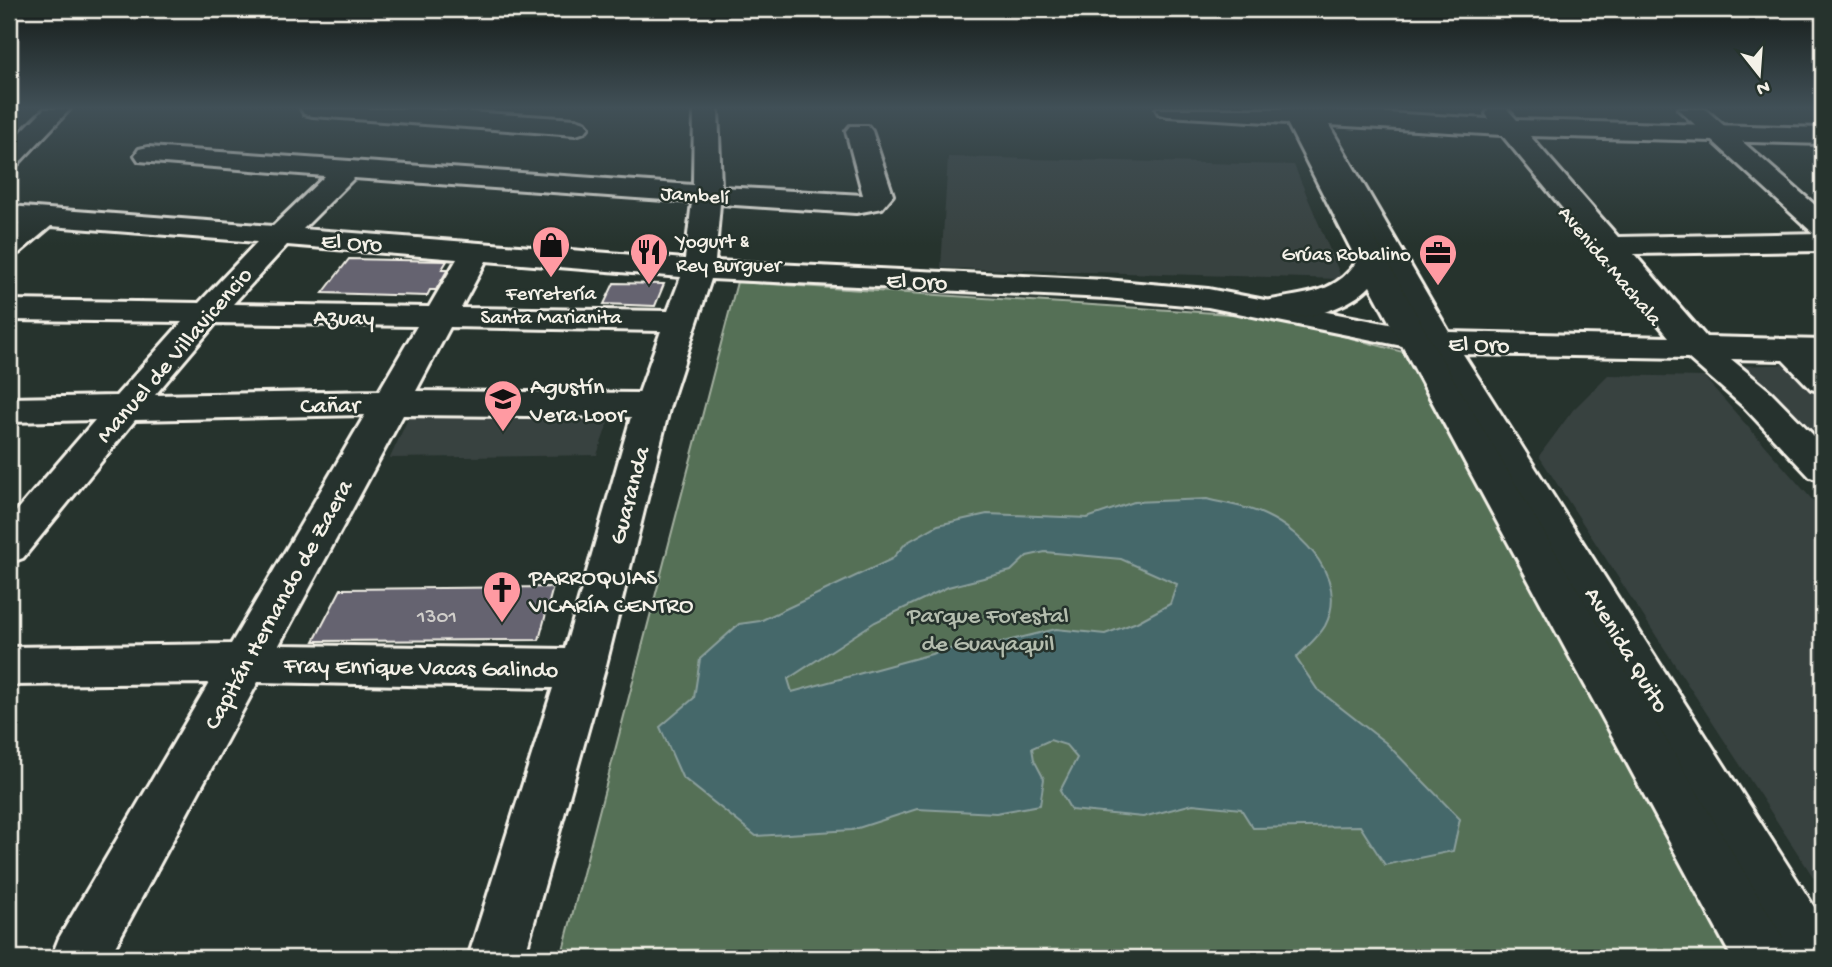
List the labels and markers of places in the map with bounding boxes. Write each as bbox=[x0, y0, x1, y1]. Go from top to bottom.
shop icon: Ferretería Santa Marianita bbox=[530, 224, 572, 279]
restaurant icon: Yogurt & Rey Burguer bbox=[628, 231, 670, 286]
place label: Yogurt & Rey Burguer bbox=[674, 231, 783, 280]
office icon: Grúas Robalino bbox=[1417, 232, 1459, 287]
place label: Grúas Robalino bbox=[1281, 244, 1411, 269]
place label: Ferretería Santa Marianita bbox=[480, 283, 623, 332]
place label: Agustín Vera Loor bbox=[529, 374, 628, 431]
school or university icon: Agustín Vera Loor bbox=[482, 378, 524, 433]
place label: PARROQUIAS VICARÍA CENTRO bbox=[528, 565, 693, 622]
church icon: PARROQUIAS VICARÍA CENTRO bbox=[481, 569, 523, 624]

